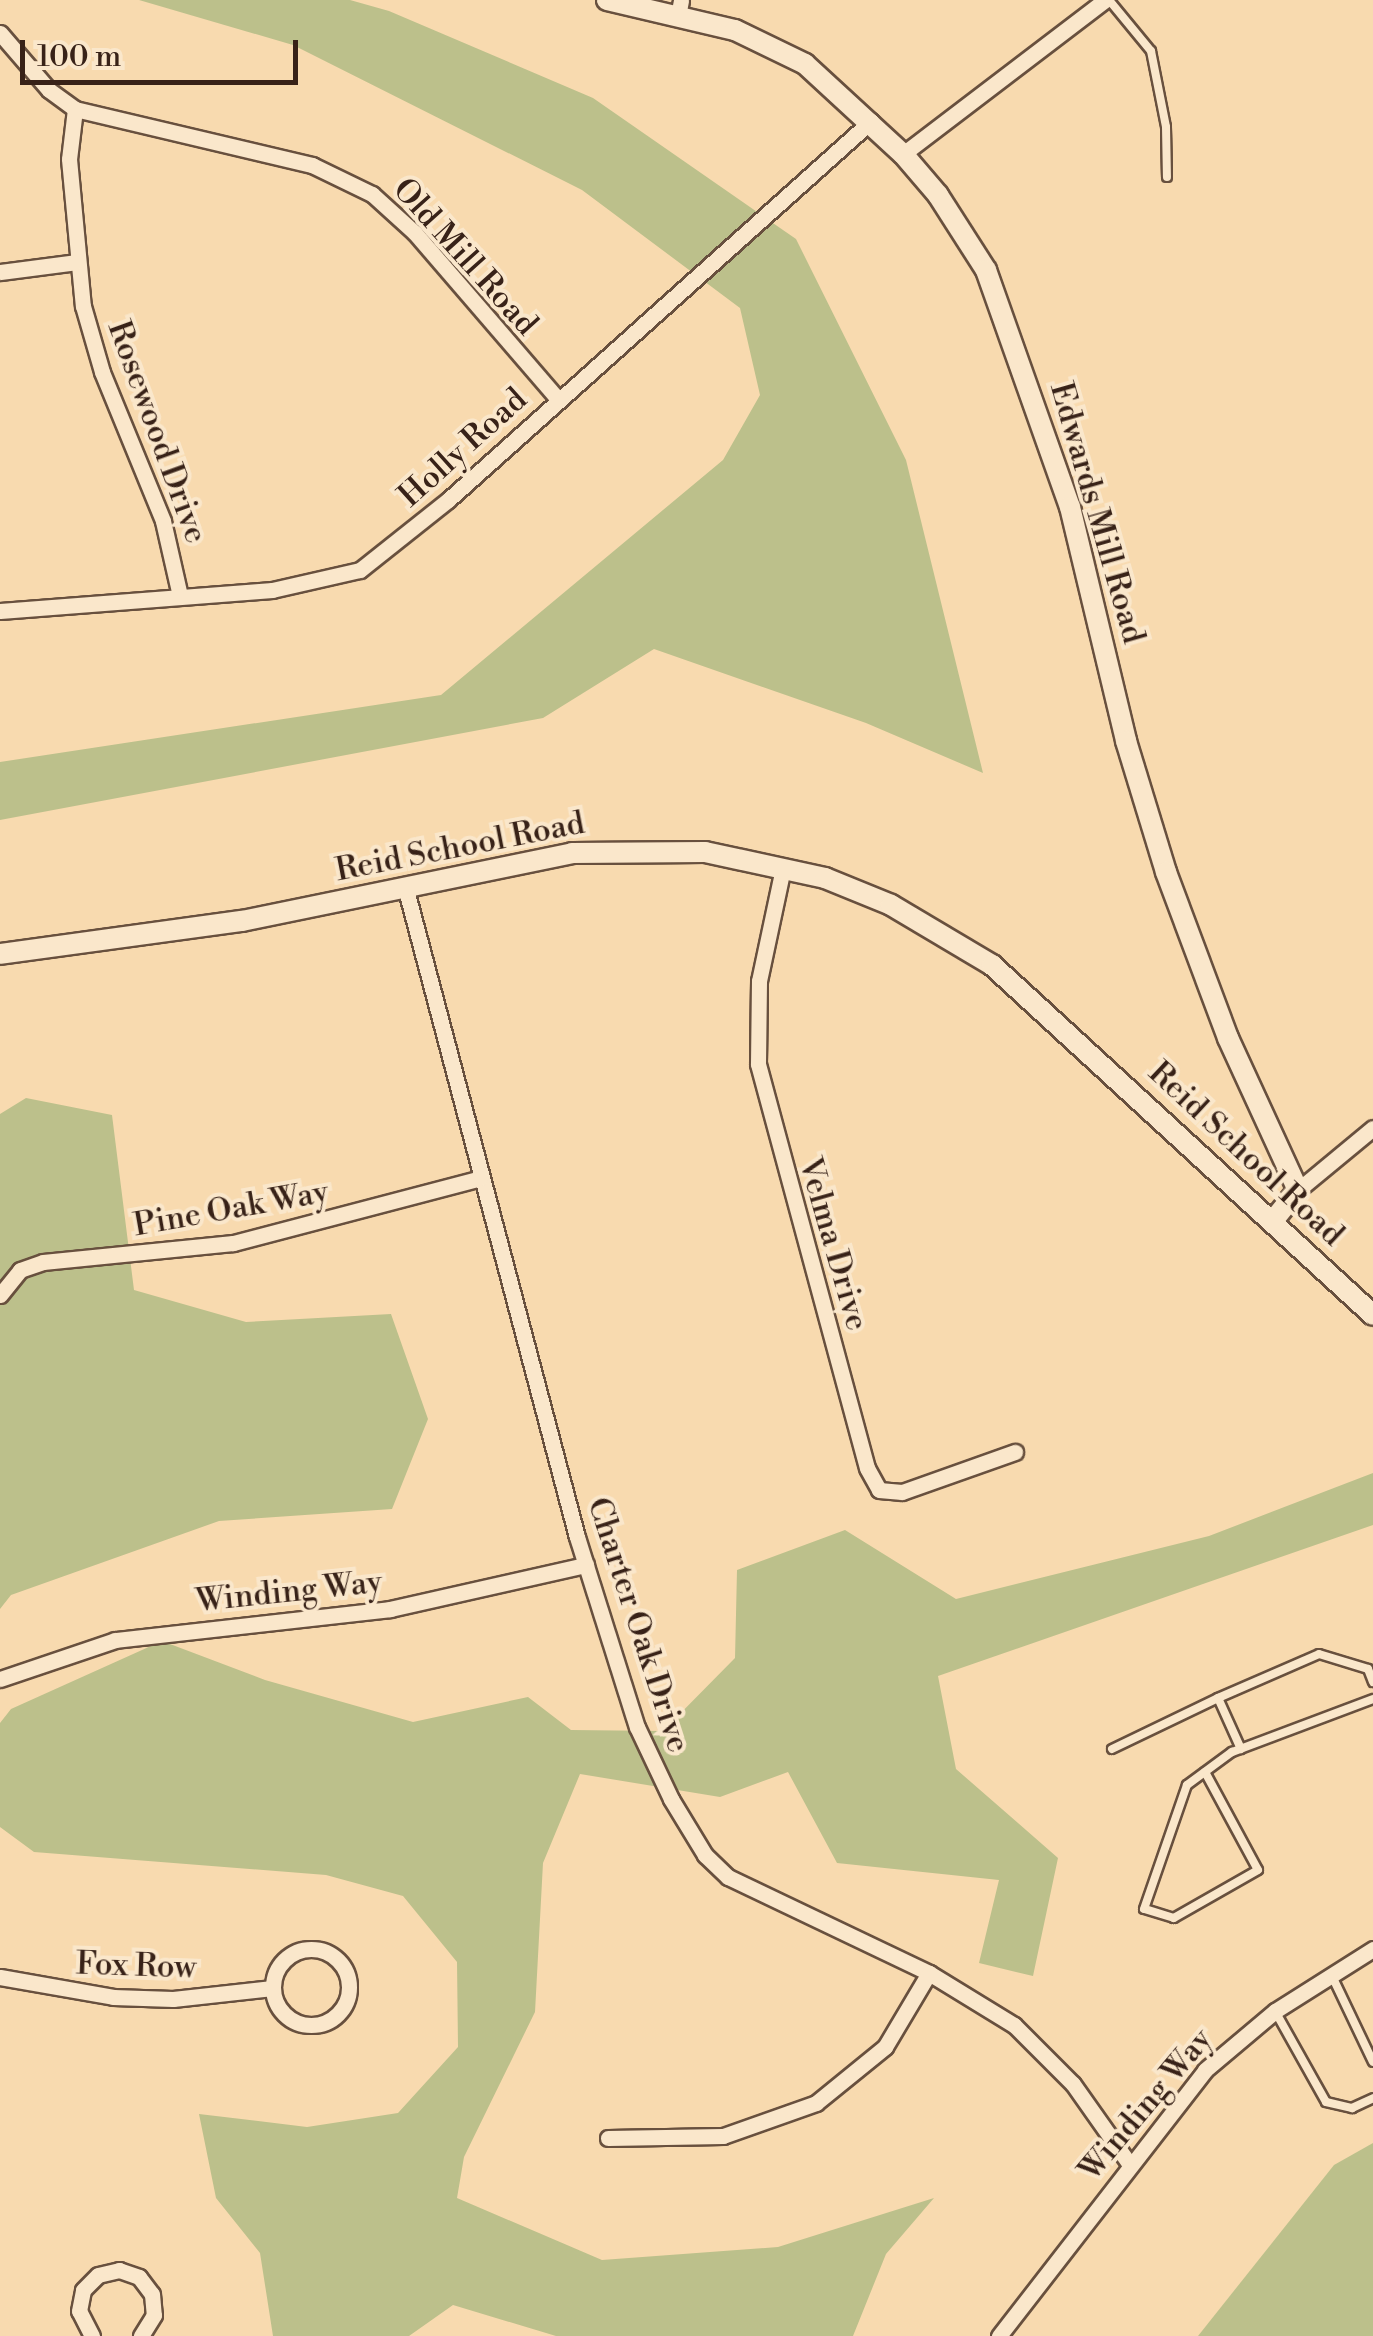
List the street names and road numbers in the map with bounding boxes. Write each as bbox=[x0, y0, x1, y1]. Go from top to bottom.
street label: Old Mill Road bbox=[385, 171, 545, 343]
street label: Rosewood Drive bbox=[99, 316, 215, 548]
street label: Edwards Mill Road bbox=[1041, 378, 1153, 648]
street label: Holly Road bbox=[391, 381, 535, 515]
street label: Reid School Road bbox=[332, 804, 588, 890]
street label: Reid School Road bbox=[1140, 1054, 1352, 1254]
street label: Velma Drive bbox=[790, 1153, 876, 1335]
street label: Pine Oak Way bbox=[131, 1173, 331, 1245]
street label: Charter Oak Drive bbox=[579, 1493, 697, 1757]
street label: Winding Way bbox=[194, 1563, 384, 1621]
street label: Fox Row bbox=[75, 1945, 197, 1987]
street label: Winding Way bbox=[1071, 2021, 1221, 2189]

